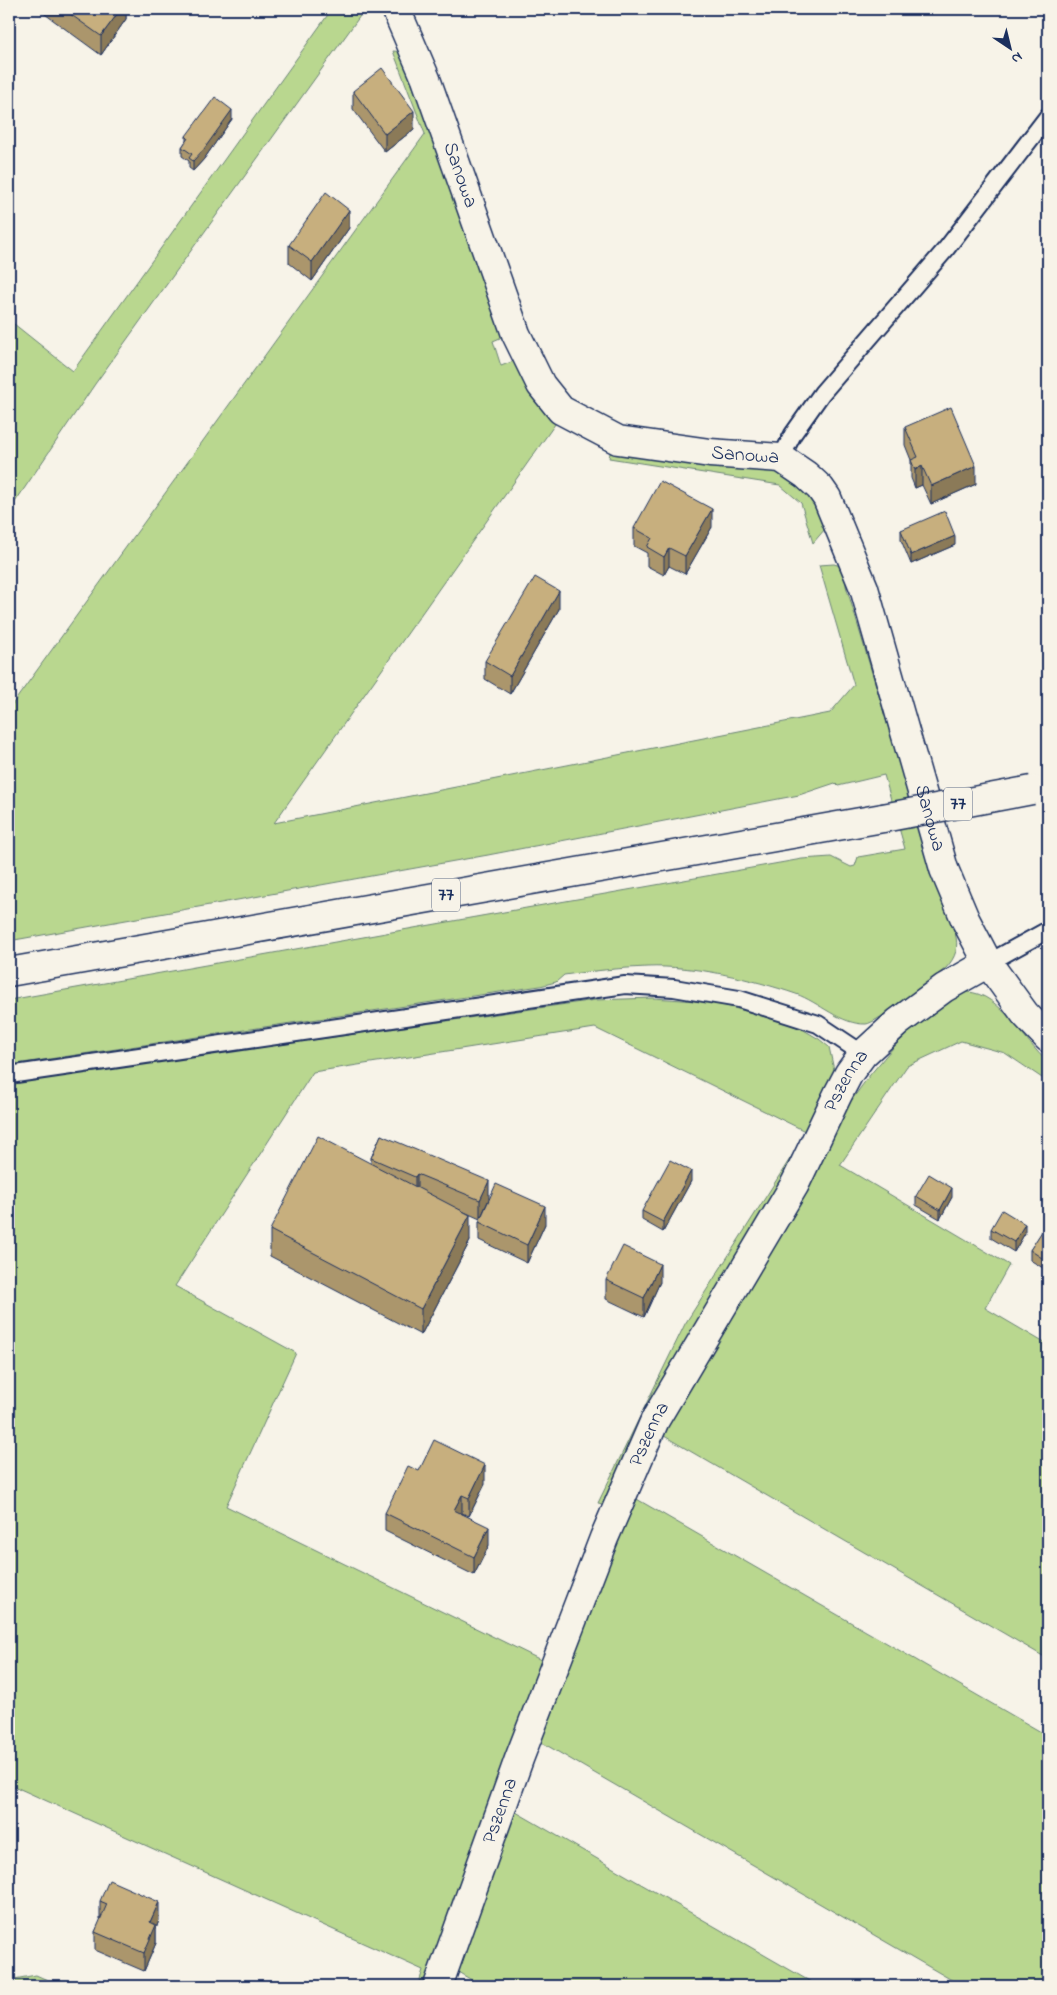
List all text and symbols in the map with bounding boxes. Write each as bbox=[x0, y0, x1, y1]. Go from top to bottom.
north arrow bbox=[984, 22, 1034, 72]
text: N bbox=[1007, 46, 1026, 69]
street label: Sanowa bbox=[435, 138, 485, 212]
street label: Sanowa bbox=[710, 439, 780, 472]
street label: Sanowa bbox=[906, 782, 953, 855]
road number: 77 bbox=[944, 788, 972, 821]
road number: 77 bbox=[432, 878, 460, 912]
street label: Pszenna bbox=[817, 1043, 876, 1117]
street label: Pszenna bbox=[622, 1396, 677, 1471]
street label: Pszenna bbox=[475, 1774, 526, 1848]

